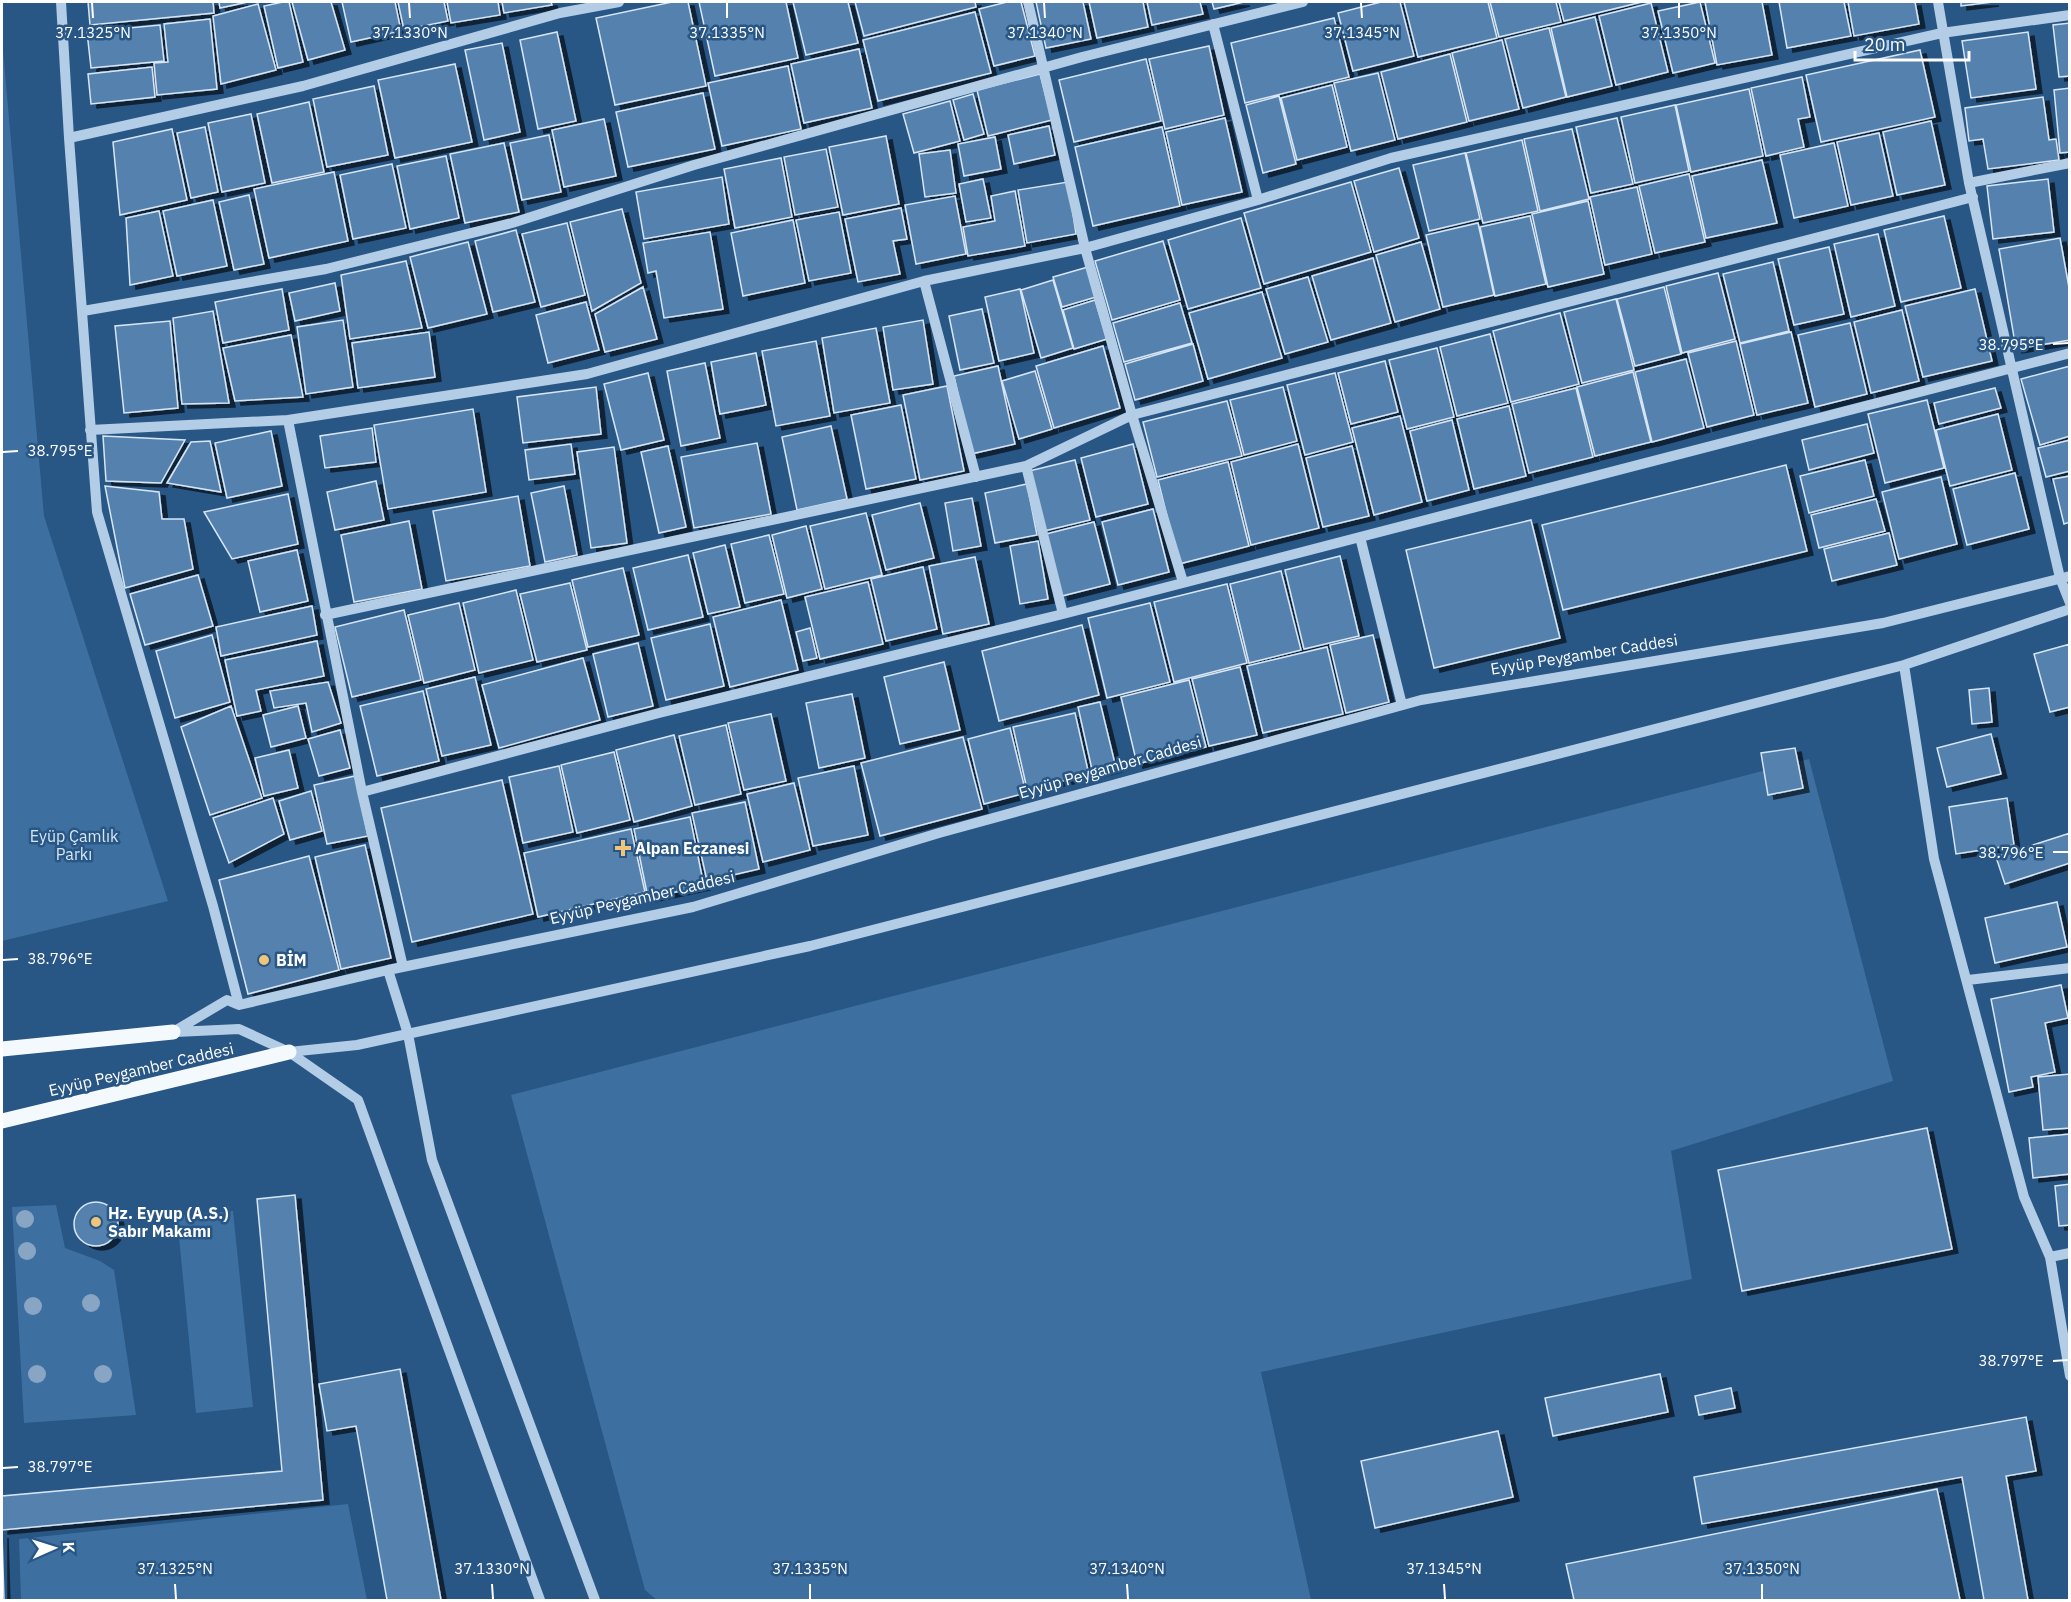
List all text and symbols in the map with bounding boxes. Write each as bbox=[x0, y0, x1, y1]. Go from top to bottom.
text: 37.1325°N bbox=[55, 23, 131, 42]
text: 37.1330°N bbox=[372, 23, 448, 42]
text: 37.1335°N bbox=[689, 23, 765, 42]
text: 37.1340°N bbox=[1007, 23, 1083, 42]
text: 37.1345°N bbox=[1324, 23, 1400, 42]
text: 37.1350°N bbox=[1641, 23, 1717, 42]
scale bar bbox=[1855, 24, 1969, 62]
text: 20 m bbox=[1864, 33, 1906, 56]
text: 38.795°E bbox=[1979, 335, 2043, 354]
text: 38.795°E bbox=[28, 441, 92, 460]
street label: Eyyüp Peygamber Caddesi bbox=[1489, 629, 1679, 679]
street label: Eyyüp Peygamber Caddesi bbox=[1016, 731, 1204, 803]
park label: Eyüp Çamlık Parkı bbox=[30, 826, 119, 864]
place label: Alpan Eczanesi bbox=[635, 838, 749, 858]
marker: Alpan Eczanesi bbox=[616, 841, 630, 855]
text: 38.796°E bbox=[1979, 843, 2043, 862]
street label: Eyyüp Peygamber Caddesi bbox=[548, 866, 736, 928]
text: 38.796°E bbox=[28, 949, 92, 968]
place label: BİM bbox=[276, 950, 307, 970]
marker: BİM bbox=[257, 953, 271, 967]
street label: Eyyüp Peygamber Caddesi bbox=[47, 1038, 235, 1100]
place label: Hz. Eyyup (A.S.) Sabır Makamı bbox=[108, 1203, 229, 1241]
marker: Hz. Eyyup (A.S.) Sabır Makamı bbox=[89, 1215, 103, 1229]
text: 38.797°E bbox=[1979, 1351, 2043, 1370]
text: 38.797°E bbox=[28, 1457, 92, 1476]
north arrow bbox=[24, 1518, 84, 1578]
text: K bbox=[59, 1541, 79, 1553]
text: 37.1325°N bbox=[137, 1559, 213, 1578]
text: 37.1330°N bbox=[454, 1559, 530, 1578]
text: 37.1335°N bbox=[772, 1559, 848, 1578]
text: 37.1340°N bbox=[1089, 1559, 1165, 1578]
text: 37.1345°N bbox=[1406, 1559, 1482, 1578]
text: 37.1350°N bbox=[1724, 1559, 1800, 1578]

